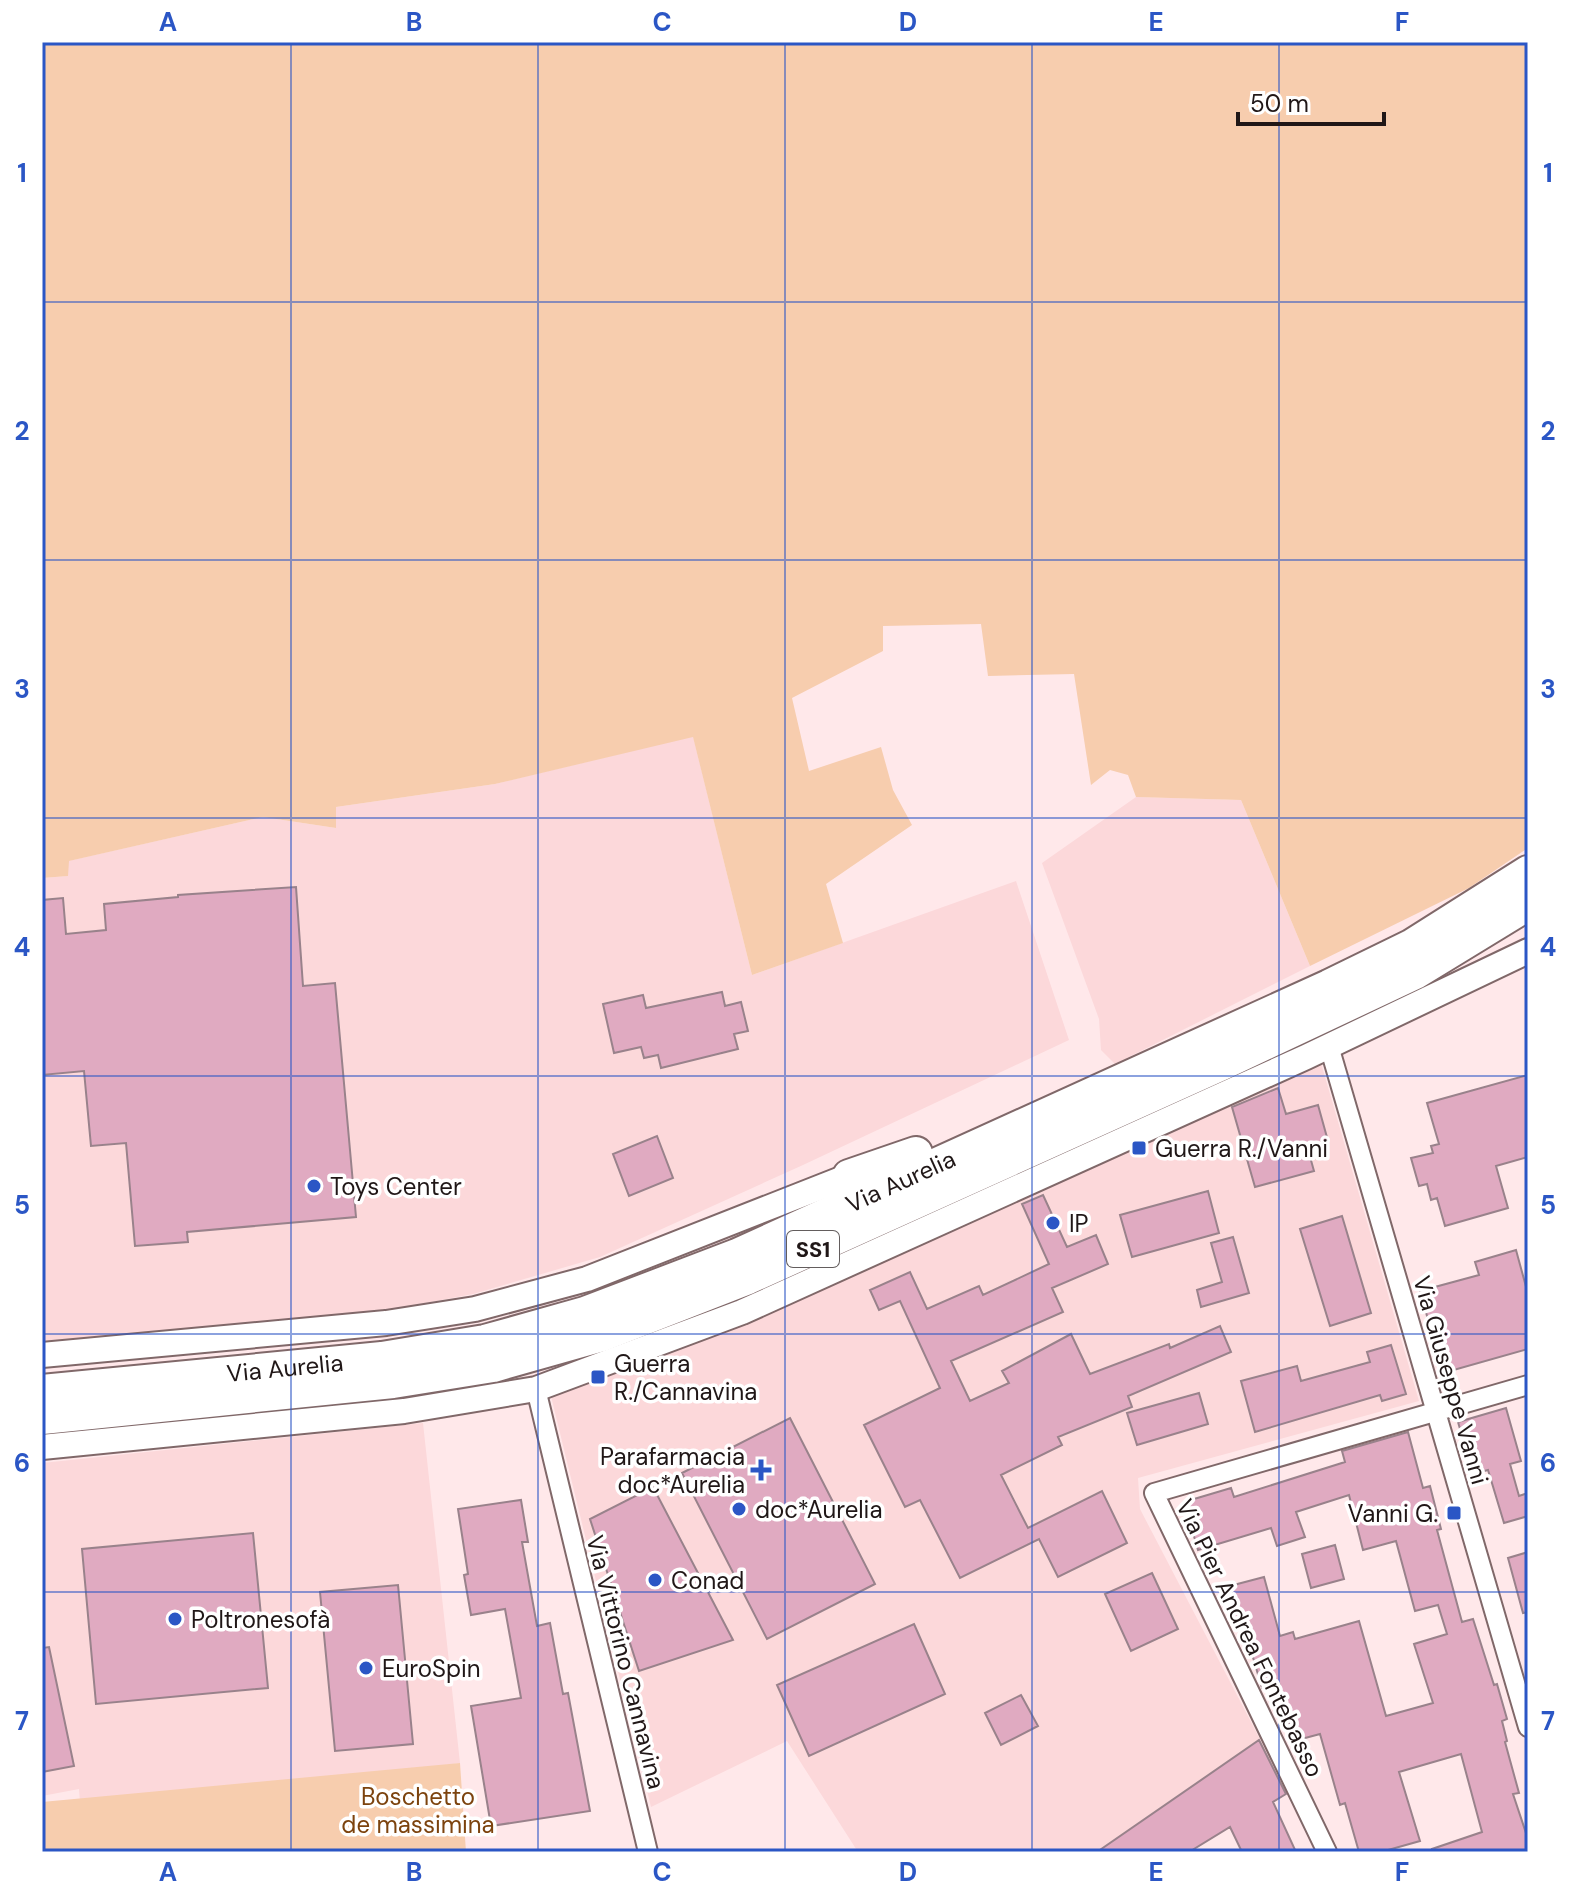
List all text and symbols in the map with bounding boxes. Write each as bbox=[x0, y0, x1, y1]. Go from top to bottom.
text: A bbox=[159, 5, 177, 39]
text: B bbox=[406, 5, 422, 39]
text: C bbox=[652, 5, 672, 39]
text: D bbox=[899, 5, 917, 39]
text: E bbox=[1148, 5, 1164, 39]
text: F bbox=[1395, 5, 1409, 39]
scale bar bbox=[1238, 76, 1384, 126]
text: 50 m bbox=[1250, 88, 1309, 119]
text: 1 bbox=[17, 156, 27, 190]
text: 1 bbox=[1543, 156, 1553, 190]
text: 2 bbox=[14, 414, 30, 448]
text: 2 bbox=[1540, 414, 1556, 448]
text: 3 bbox=[14, 672, 30, 706]
text: 3 bbox=[1540, 672, 1556, 706]
text: 4 bbox=[14, 930, 30, 964]
text: 4 bbox=[1540, 930, 1556, 964]
place label: Guerra R./Vanni bbox=[1155, 1133, 1328, 1164]
marker: Guerra R./Vanni bbox=[1130, 1139, 1148, 1157]
street label: Via Aurelia bbox=[841, 1142, 960, 1219]
place label: Toys Center bbox=[330, 1171, 462, 1202]
marker: Toys Center bbox=[305, 1177, 323, 1195]
text: 5 bbox=[14, 1188, 30, 1222]
text: 5 bbox=[1540, 1188, 1556, 1222]
place label: IP bbox=[1069, 1208, 1089, 1239]
marker: IP bbox=[1044, 1214, 1062, 1232]
road number: SS1 bbox=[787, 1231, 839, 1267]
street label: Via Giuseppe Vanni bbox=[1406, 1272, 1496, 1488]
street label: Via Aurelia bbox=[225, 1346, 345, 1389]
place label: Guerra R./Cannavina bbox=[614, 1348, 757, 1407]
marker: Guerra R./Cannavina bbox=[589, 1368, 607, 1386]
place label: Parafarmacia doc*Aurelia bbox=[600, 1441, 745, 1500]
text: 6 bbox=[14, 1446, 30, 1480]
text: 6 bbox=[1540, 1446, 1556, 1480]
marker: Parafarmacia doc*Aurelia bbox=[752, 1461, 770, 1479]
place label: doc*Aurelia bbox=[755, 1494, 882, 1525]
street label: Via Pier Andrea Fontebasso bbox=[1169, 1494, 1331, 1782]
place label: Vanni G. bbox=[1348, 1498, 1438, 1529]
marker: doc*Aurelia bbox=[730, 1500, 748, 1518]
marker: Vanni G. bbox=[1445, 1504, 1463, 1522]
street label: Via Vittorino Cannavina bbox=[579, 1532, 673, 1792]
place label: Conad bbox=[671, 1565, 744, 1596]
marker: Conad bbox=[646, 1571, 664, 1589]
place label: Poltronesofà bbox=[191, 1604, 330, 1635]
marker: Poltronesofà bbox=[166, 1610, 184, 1628]
place label: EuroSpin bbox=[382, 1653, 480, 1684]
marker: EuroSpin bbox=[357, 1659, 375, 1677]
text: 7 bbox=[15, 1704, 29, 1738]
text: 7 bbox=[1541, 1704, 1555, 1738]
park label: Boschetto de massimina bbox=[341, 1781, 495, 1840]
text: A bbox=[159, 1855, 177, 1889]
text: B bbox=[406, 1855, 422, 1889]
text: C bbox=[652, 1855, 672, 1889]
text: D bbox=[899, 1855, 917, 1889]
text: E bbox=[1148, 1855, 1164, 1889]
text: F bbox=[1395, 1855, 1409, 1889]

